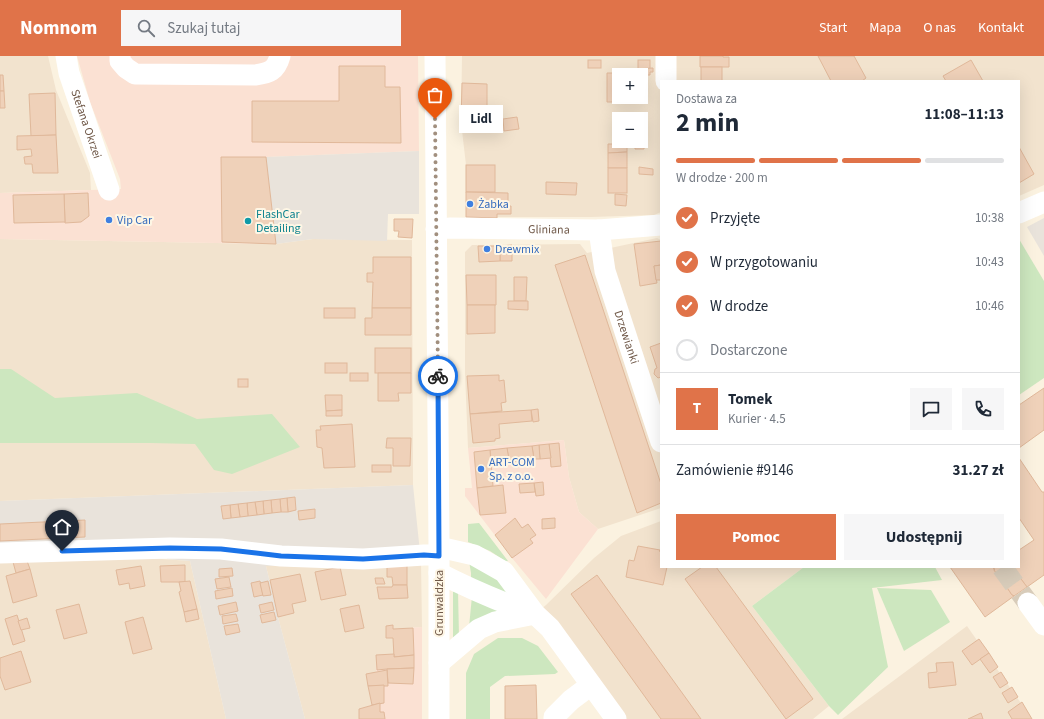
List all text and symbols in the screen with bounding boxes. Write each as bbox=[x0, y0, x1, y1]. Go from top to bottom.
search box bbox=[121, 10, 401, 46]
text: Nomnom bbox=[20, 15, 97, 42]
icon: search bbox=[135, 17, 157, 39]
text: Szukaj tutaj bbox=[167, 18, 240, 39]
text: Start bbox=[819, 18, 847, 38]
text: Mapa bbox=[869, 18, 901, 38]
text: O nas bbox=[923, 18, 956, 38]
text: Kontakt bbox=[978, 18, 1024, 38]
map controls bbox=[612, 68, 648, 148]
button: + bbox=[612, 68, 648, 104]
pin bbox=[418, 78, 452, 119]
icon: bag bbox=[424, 84, 446, 106]
street label: Stefana Okrzei bbox=[66, 87, 106, 161]
text: Dostawa za bbox=[676, 90, 737, 108]
text: 2 min bbox=[676, 104, 739, 141]
text: 11:08–11:13 bbox=[924, 104, 1004, 125]
callout: Lidl bbox=[459, 105, 503, 133]
text: Lidl bbox=[470, 110, 492, 128]
button: − bbox=[612, 112, 648, 148]
text: W drodze · 200 m bbox=[676, 169, 768, 187]
place label: Żabka bbox=[478, 196, 509, 213]
marker: Żabka bbox=[465, 199, 475, 209]
place label: FlashCar Detailing bbox=[256, 206, 301, 237]
icon: check bbox=[676, 207, 698, 229]
text: Przyjęte bbox=[710, 208, 760, 229]
text: 10:38 bbox=[975, 209, 1004, 227]
place label: Vip Car bbox=[117, 212, 153, 229]
marker: Vip Car bbox=[104, 215, 114, 225]
marker: FlashCar Detailing bbox=[243, 216, 253, 226]
street label: Gliniana bbox=[528, 221, 570, 239]
place label: Drewmix bbox=[495, 241, 540, 258]
marker: Drewmix bbox=[482, 244, 492, 254]
icon: check bbox=[676, 251, 698, 273]
text: W przygotowaniu bbox=[710, 252, 818, 273]
text: 10:43 bbox=[975, 253, 1004, 271]
icon: check bbox=[676, 295, 698, 317]
text: W drodze bbox=[710, 296, 768, 317]
text: 10:46 bbox=[975, 297, 1004, 315]
street label: Drzewianki bbox=[609, 308, 643, 366]
text: Dostarczone bbox=[710, 340, 788, 361]
courier bbox=[418, 356, 458, 396]
icon: bike bbox=[427, 365, 449, 387]
button: chat bbox=[910, 388, 952, 430]
button: phone bbox=[962, 388, 1004, 430]
text: Tomek bbox=[728, 389, 772, 410]
text: T bbox=[693, 398, 701, 419]
text: Kurier · 4.5 bbox=[728, 410, 786, 428]
place label: ART-COM Sp. z o.o. bbox=[489, 454, 535, 485]
text: Zamówienie #9146 bbox=[676, 460, 793, 481]
text: 31.27 zł bbox=[953, 460, 1004, 481]
marker: ART-COM Sp. z o.o. bbox=[476, 464, 486, 474]
pin bbox=[45, 510, 79, 551]
button: Pomoc bbox=[676, 514, 836, 560]
button: Udostępnij bbox=[844, 514, 1004, 560]
icon: home bbox=[51, 516, 73, 538]
street label: Grunwaldzka bbox=[431, 570, 448, 636]

